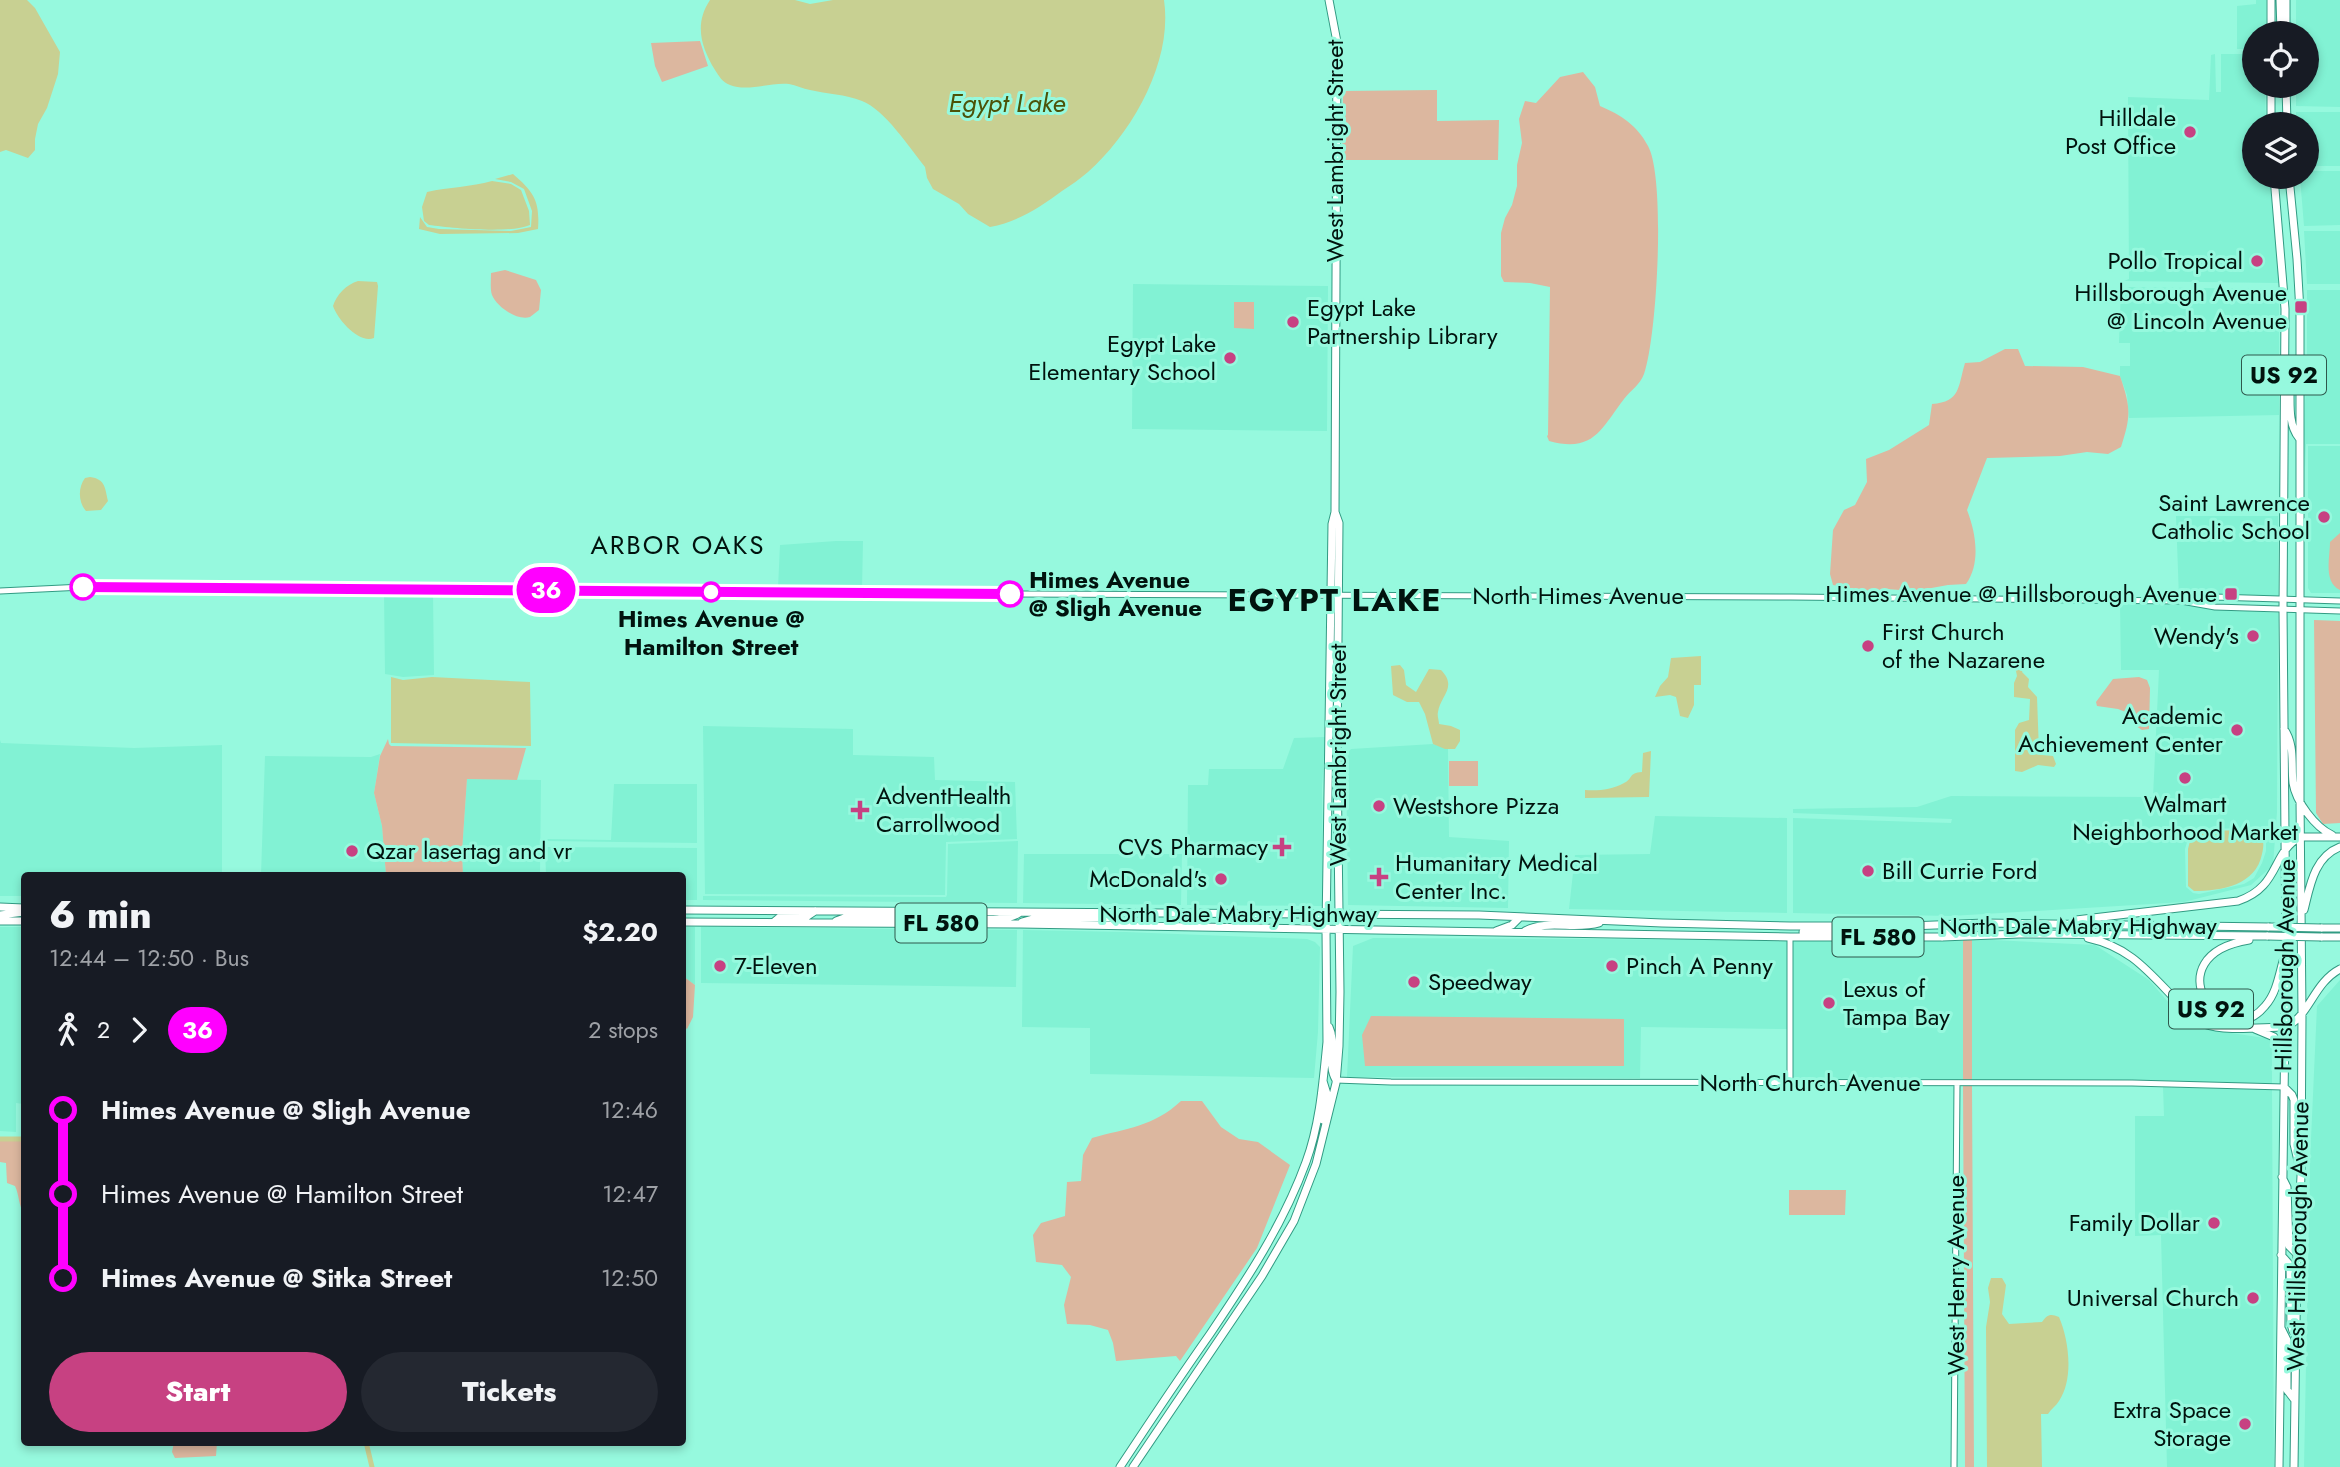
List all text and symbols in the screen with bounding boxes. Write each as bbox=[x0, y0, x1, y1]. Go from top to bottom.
map controls bbox=[2242, 21, 2319, 189]
button: locate bbox=[2242, 21, 2319, 98]
street label: West Lambright Street bbox=[1317, 39, 1352, 262]
water label: Egypt Lake bbox=[948, 84, 1066, 122]
place label: Hilldale Post Office bbox=[2065, 100, 2176, 163]
button: layers bbox=[2242, 112, 2319, 189]
marker: Hilldale Post Office bbox=[2182, 124, 2198, 140]
place label: Pollo Tropical bbox=[2107, 243, 2243, 278]
marker: Pollo Tropical bbox=[2249, 253, 2265, 269]
place label: Hillsborough Avenue @ Lincoln Avenue bbox=[2074, 275, 2287, 338]
place label: Egypt Lake Partnership Library bbox=[1307, 290, 1498, 353]
marker: Hillsborough Avenue @ Lincoln Avenue bbox=[2293, 299, 2309, 315]
marker: Egypt Lake Partnership Library bbox=[1285, 314, 1301, 330]
place label: Egypt Lake Elementary School bbox=[1028, 326, 1216, 389]
marker: Egypt Lake Elementary School bbox=[1222, 350, 1238, 366]
road number: US 92 bbox=[2242, 356, 2326, 394]
place label: Saint Lawrence Catholic School bbox=[2151, 485, 2310, 548]
marker: Saint Lawrence Catholic School bbox=[2316, 509, 2332, 525]
district label: ARBOR OAKS bbox=[591, 526, 766, 564]
place label: Himes Avenue @ Sligh Avenue bbox=[1029, 562, 1202, 625]
line badge: 36 bbox=[514, 567, 578, 613]
text: 36 bbox=[531, 572, 561, 607]
unlabelled marker bbox=[70, 574, 96, 600]
place label: Himes Avenue @ Hillsborough Avenue bbox=[1825, 576, 2217, 611]
district label: EGYPT LAKE bbox=[1227, 577, 1443, 623]
street label: North Himes Avenue bbox=[1472, 578, 1684, 613]
marker: Himes Avenue @ Sligh Avenue bbox=[997, 581, 1023, 607]
marker: Himes Avenue @ Hamilton Street bbox=[701, 582, 721, 602]
marker: Himes Avenue @ Hillsborough Avenue bbox=[2223, 586, 2239, 602]
place label: Himes Avenue @ Hamilton Street bbox=[618, 601, 805, 664]
place label: First Church of the Nazarene bbox=[1882, 614, 2045, 677]
place label: Wendy's bbox=[2154, 618, 2239, 653]
marker: Wendy's bbox=[2245, 628, 2261, 644]
marker: First Church of the Nazarene bbox=[1860, 638, 1876, 654]
street label: West Lambright Street bbox=[1320, 643, 1355, 866]
place label: Academic Achievement Center bbox=[2018, 698, 2224, 761]
marker: Academic Achievement Center bbox=[2229, 722, 2245, 738]
marker: Walmart Neighborhood Market bbox=[2177, 770, 2193, 786]
place label: AdventHealth Carrollwood bbox=[876, 778, 1011, 841]
place label: Walmart Neighborhood Market bbox=[2072, 786, 2298, 849]
place label: Westshore Pizza bbox=[1393, 788, 1559, 823]
marker: Westshore Pizza bbox=[1371, 798, 1387, 814]
marker: AdventHealth Carrollwood bbox=[850, 800, 870, 820]
place label: CVS Pharmacy bbox=[1118, 829, 1268, 864]
place label: Qzar lasertag and vr bbox=[366, 833, 573, 868]
marker: CVS Pharmacy bbox=[1274, 839, 1290, 855]
marker: Qzar lasertag and vr bbox=[344, 843, 360, 859]
place label: Humanitary Medical Center Inc. bbox=[1395, 845, 1598, 908]
place label: Bill Currie Ford bbox=[1882, 853, 2037, 888]
street label: Hillsborough Avenue bbox=[2265, 858, 2304, 1072]
place label: McDonald's bbox=[1089, 861, 1207, 896]
marker: Bill Currie Ford bbox=[1860, 863, 1876, 879]
marker: Humanitary Medical Center Inc. bbox=[1369, 867, 1389, 887]
marker: McDonald's bbox=[1213, 871, 1229, 887]
text: 6 min bbox=[49, 887, 152, 942]
street label: North Dale Mabry Highway bbox=[1099, 896, 1377, 931]
road number: FL 580 bbox=[895, 904, 986, 942]
street label: North Dale Mabry Highway bbox=[1939, 908, 2217, 943]
text: $2.20 bbox=[582, 913, 658, 951]
road number: FL 580 bbox=[1832, 918, 1924, 956]
text: 12:44 – 12:50 · Bus bbox=[49, 941, 249, 975]
place label: 7-Eleven bbox=[734, 948, 818, 983]
place label: Pinch A Penny bbox=[1626, 948, 1773, 983]
marker: 7-Eleven bbox=[712, 958, 728, 974]
marker: Pinch A Penny bbox=[1604, 958, 1620, 974]
place label: Speedway bbox=[1428, 964, 1532, 999]
place label: Lexus of Tampa Bay bbox=[1843, 971, 1950, 1034]
marker: Speedway bbox=[1406, 974, 1422, 990]
road number: US 92 bbox=[2169, 990, 2253, 1028]
marker: Lexus of Tampa Bay bbox=[1821, 995, 1837, 1011]
icon: walk bbox=[49, 1011, 87, 1049]
icon: forward bbox=[120, 1011, 158, 1049]
text: 36 bbox=[182, 1012, 213, 1047]
text: 2 bbox=[97, 1013, 110, 1047]
text: 2 stops bbox=[588, 1013, 658, 1047]
street label: North Church Avenue bbox=[1699, 1065, 1921, 1100]
text: Himes Avenue @ Sligh Avenue bbox=[101, 1091, 471, 1129]
text: 12:46 bbox=[601, 1093, 658, 1127]
street label: West Hillsborough Avenue bbox=[2278, 1101, 2317, 1371]
text: Himes Avenue @ Hamilton Street bbox=[101, 1175, 463, 1213]
street label: West Henry Avenue bbox=[1938, 1175, 1973, 1375]
text: 12:47 bbox=[602, 1177, 658, 1211]
place label: Family Dollar bbox=[2069, 1205, 2201, 1240]
marker: Family Dollar bbox=[2206, 1215, 2222, 1231]
text: Himes Avenue @ Sitka Street bbox=[101, 1259, 452, 1297]
text: 12:50 bbox=[601, 1261, 658, 1295]
place label: Universal Church bbox=[2067, 1280, 2239, 1315]
marker: Universal Church bbox=[2245, 1290, 2261, 1306]
button: Start bbox=[49, 1352, 347, 1432]
button: Tickets bbox=[361, 1352, 658, 1432]
place label: Extra Space Storage bbox=[2113, 1392, 2231, 1455]
marker: Extra Space Storage bbox=[2237, 1416, 2253, 1432]

